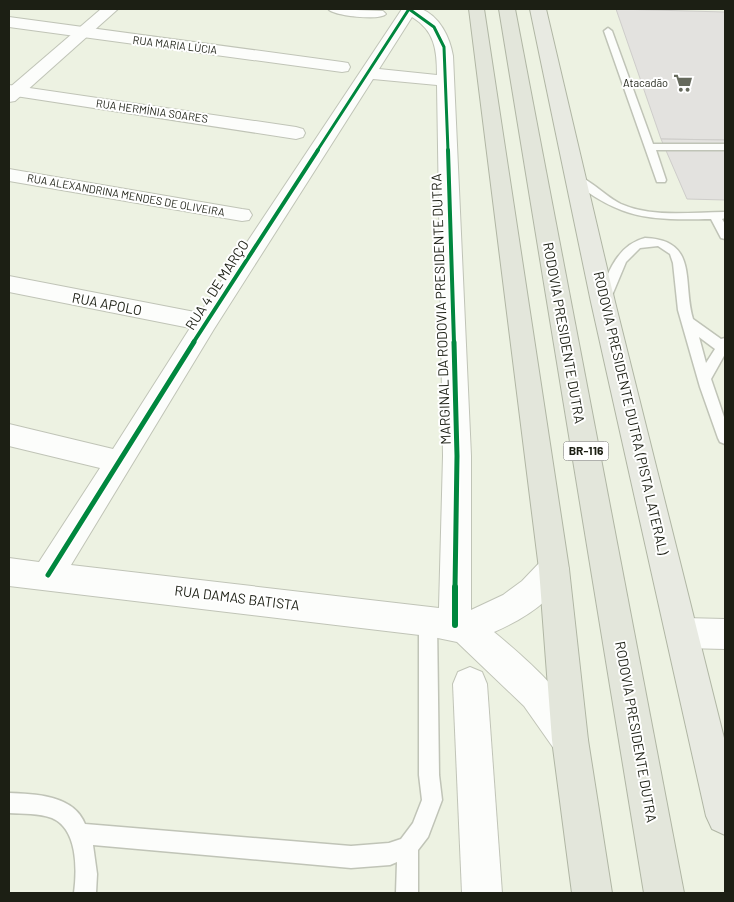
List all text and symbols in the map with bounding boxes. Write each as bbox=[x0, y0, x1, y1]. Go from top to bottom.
street label: RUA MARIA LÚCIA bbox=[132, 33, 218, 56]
supermarket icon: Atacadão bbox=[672, 72, 694, 94]
place label: Atacadão bbox=[623, 76, 668, 89]
street label: RUA HERMÍNIA SOARES bbox=[95, 96, 209, 125]
street label: RUA ALEXANDRINA MENDES DE OLIVEIRA bbox=[26, 171, 226, 218]
street label: MARGINAL DA RODOVIA PRESIDENTE DUTRA bbox=[427, 173, 454, 445]
street label: RUA 4 DE MARÇO bbox=[181, 237, 252, 333]
street label: RODOVIA PRESIDENTE DUTRA bbox=[540, 241, 589, 425]
street label: RODOVIA PRESIDENTE DUTRA (PISTA LATERAL) bbox=[591, 270, 673, 557]
street label: RUA APOLO bbox=[71, 288, 144, 319]
road number: BR-116 bbox=[564, 442, 608, 461]
street label: RUA DAMAS BATISTA bbox=[174, 581, 301, 614]
street label: RODOVIA PRESIDENTE DUTRA bbox=[612, 640, 661, 824]

